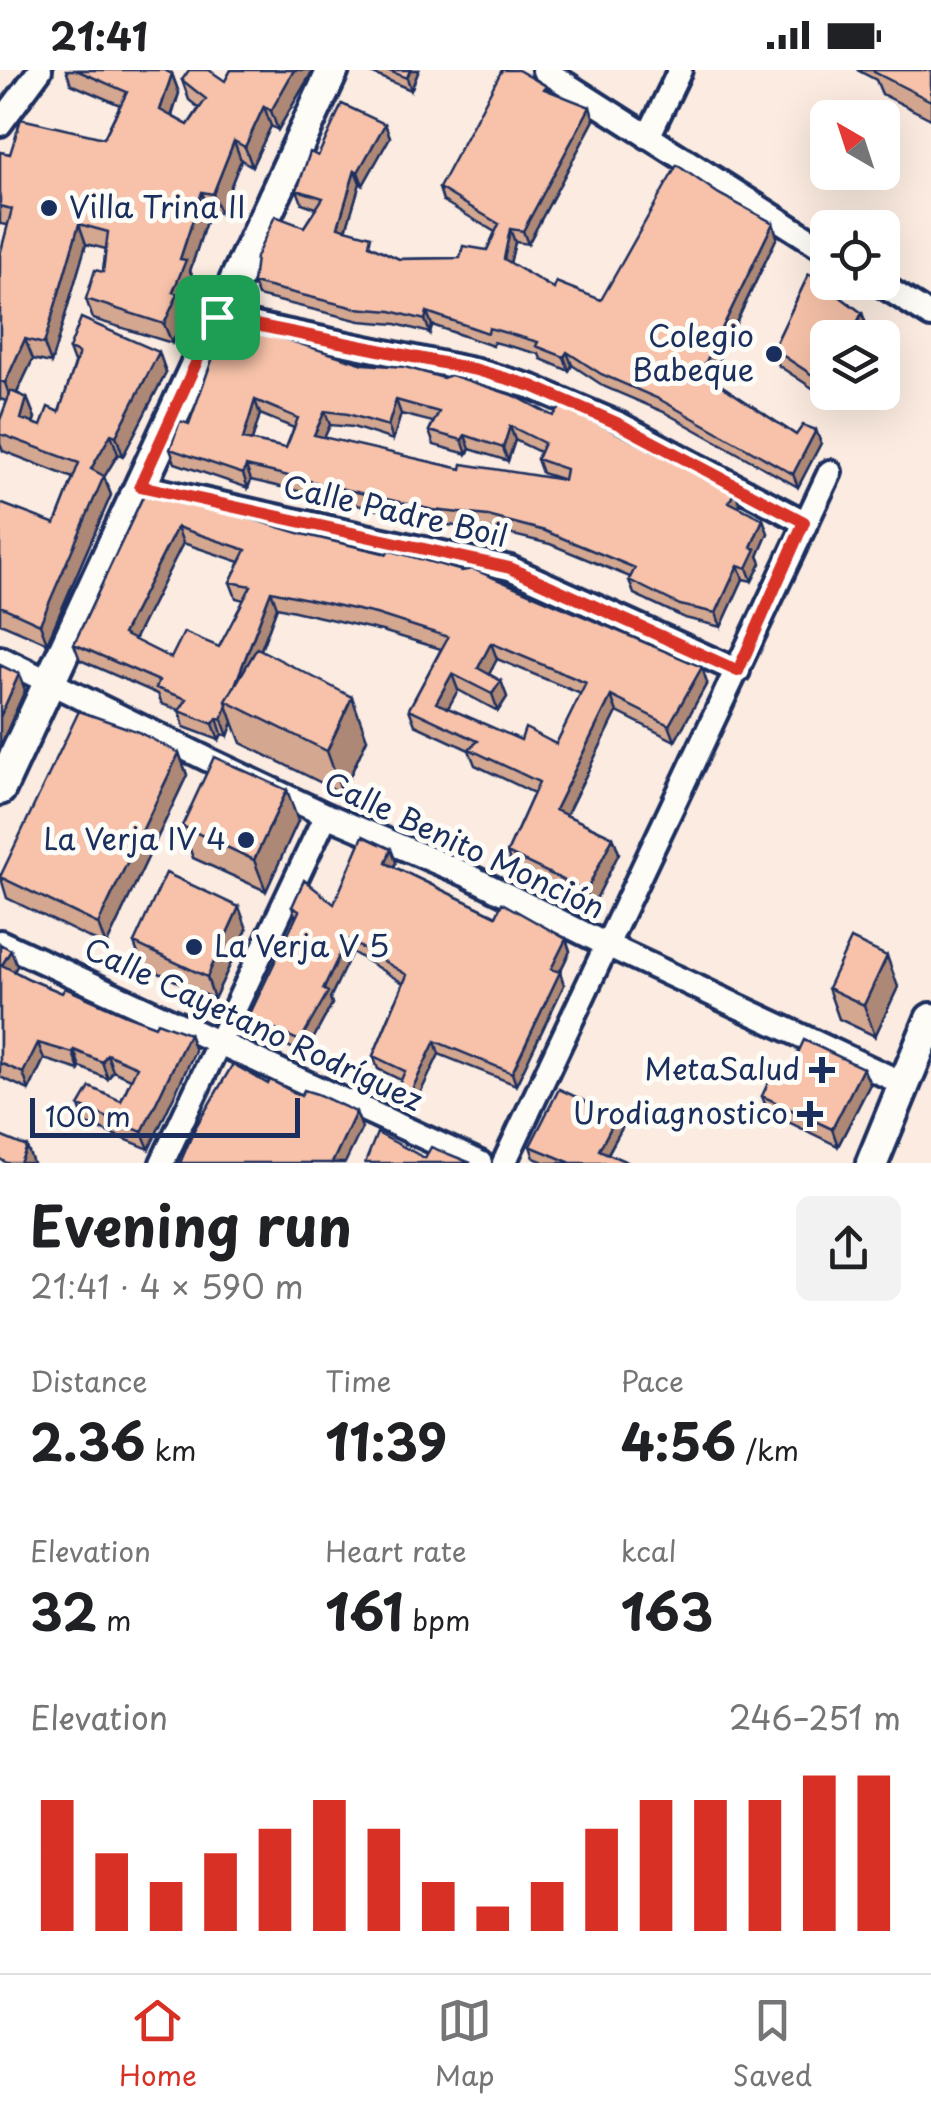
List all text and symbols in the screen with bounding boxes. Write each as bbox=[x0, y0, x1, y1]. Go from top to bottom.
text: 21:41 bbox=[50, 7, 148, 64]
north arrow bbox=[810, 100, 900, 190]
map controls bbox=[810, 100, 900, 410]
place label: Villa Trina II bbox=[69, 183, 246, 228]
marker: Villa Trina II bbox=[38, 197, 60, 219]
button: locate bbox=[810, 210, 900, 300]
pin bbox=[175, 275, 260, 360]
icon: arrive bbox=[190, 290, 245, 345]
place label: Colegio Babeque bbox=[632, 312, 754, 391]
button: layers bbox=[810, 320, 900, 410]
marker: Colegio Babeque bbox=[763, 343, 785, 365]
street label: Calle Padre Boil bbox=[279, 462, 512, 557]
street label: Calle Benito Monción bbox=[317, 759, 613, 929]
place label: La Verja IV 4 bbox=[43, 815, 226, 860]
marker: La Verja IV 4 bbox=[235, 829, 257, 851]
place label: La Verja V 5 bbox=[214, 922, 389, 967]
street label: Calle Cayetano Rodríguez bbox=[78, 924, 431, 1121]
marker: La Verja V 5 bbox=[183, 936, 205, 958]
place label: MetaSalud bbox=[644, 1045, 800, 1090]
marker: MetaSalud bbox=[809, 1057, 835, 1083]
place label: Urodiagnostico bbox=[573, 1089, 788, 1134]
scale bar bbox=[30, 1093, 300, 1138]
text: 100 m bbox=[45, 1094, 131, 1137]
marker: Urodiagnostico bbox=[797, 1101, 823, 1127]
text: Evening run bbox=[30, 1183, 352, 1266]
button: share bbox=[796, 1196, 901, 1301]
text: 21:41 · 4 × 590 m bbox=[30, 1262, 304, 1310]
text: Distance bbox=[30, 1359, 148, 1402]
text: Time bbox=[325, 1359, 392, 1402]
text: Pace bbox=[621, 1359, 684, 1402]
text: 2.36 bbox=[30, 1402, 145, 1478]
text: 11:39 bbox=[325, 1402, 447, 1478]
text: 4:56 bbox=[621, 1402, 736, 1478]
text: km bbox=[145, 1428, 197, 1471]
text: /km bbox=[736, 1428, 799, 1471]
text: Elevation bbox=[30, 1529, 151, 1572]
text: Heart rate bbox=[325, 1529, 467, 1572]
text: kcal bbox=[621, 1529, 677, 1572]
text: 32 bbox=[30, 1572, 97, 1648]
text: 161 bbox=[325, 1572, 403, 1648]
text: 163 bbox=[621, 1572, 713, 1648]
text: m bbox=[97, 1598, 132, 1641]
text: bpm bbox=[403, 1598, 470, 1641]
text: Elevation bbox=[30, 1693, 168, 1741]
text: 246–251 m bbox=[729, 1693, 901, 1741]
tab: Home bbox=[119, 1993, 197, 2096]
tab: Map bbox=[435, 1993, 495, 2096]
tab: Saved bbox=[733, 1993, 812, 2096]

